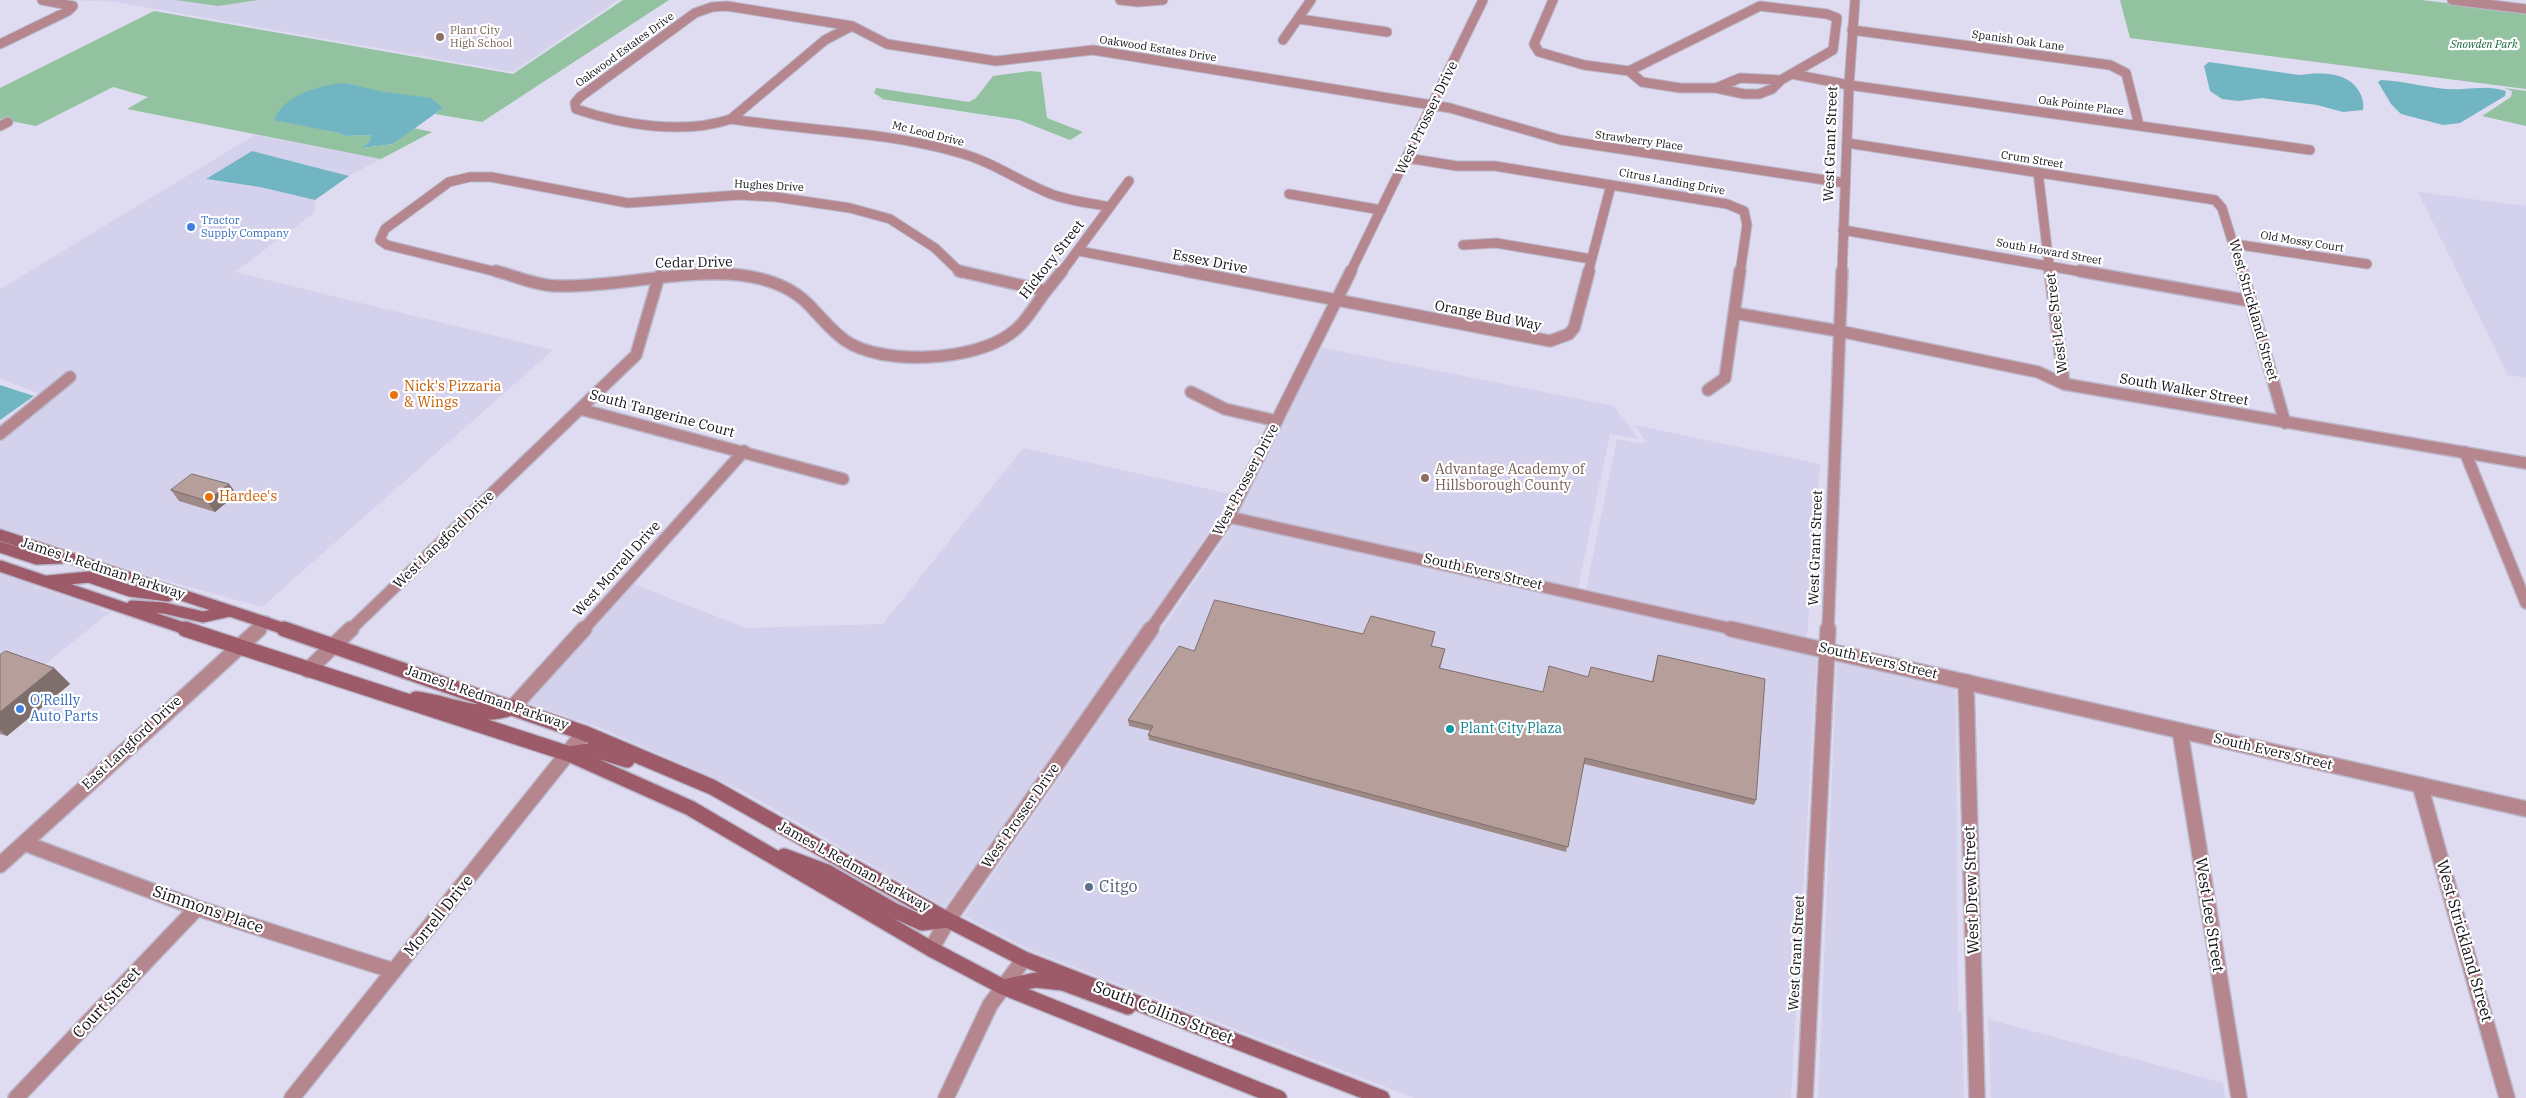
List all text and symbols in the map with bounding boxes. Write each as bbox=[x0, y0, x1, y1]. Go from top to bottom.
street label: Oakwood Estates Drive bbox=[573, 10, 677, 90]
place label: Plant City High School bbox=[450, 24, 512, 50]
street label: Spanish Oak Lane bbox=[1971, 28, 2065, 54]
marker: Plant City High School bbox=[434, 31, 446, 43]
street label: Oakwood Estates Drive bbox=[1099, 33, 1217, 65]
park label: Snowden Park bbox=[2450, 38, 2518, 52]
street label: West Prosser Drive bbox=[1392, 59, 1462, 177]
street label: West Grant Street bbox=[1821, 86, 1841, 202]
street label: Oak Pointe Place bbox=[2037, 93, 2125, 119]
street label: Mc Leod Drive bbox=[891, 119, 965, 149]
street label: Strawberry Place bbox=[1594, 128, 1684, 154]
street label: Crum Street bbox=[2000, 149, 2064, 171]
street label: Citrus Landing Drive bbox=[1618, 166, 1726, 198]
street label: Hughes Drive bbox=[734, 178, 804, 194]
place label: Tractor Supply Company bbox=[201, 214, 289, 240]
street label: Hickory Street bbox=[1016, 217, 1088, 303]
marker: Tractor Supply Company bbox=[185, 221, 197, 233]
street label: Old Mossy Court bbox=[2259, 229, 2345, 255]
street label: South Howard Street bbox=[1995, 236, 2103, 268]
street label: West Strickland Street bbox=[2225, 237, 2281, 383]
street label: Essex Drive bbox=[1171, 246, 1249, 278]
street label: Cedar Drive bbox=[655, 254, 733, 272]
street label: West Lee Street bbox=[2042, 272, 2072, 374]
street label: Orange Bud Way bbox=[1433, 297, 1543, 335]
street label: South Walker Street bbox=[2118, 370, 2250, 410]
place label: Nick's Pizzaria & Wings bbox=[404, 379, 501, 412]
street label: South Tangerine Court bbox=[588, 387, 736, 441]
marker: Nick's Pizzaria & Wings bbox=[388, 389, 400, 401]
street label: West Prosser Drive bbox=[1209, 421, 1283, 539]
place label: Advantage Academy of Hillsborough County bbox=[1435, 462, 1585, 494]
marker: Advantage Academy of Hillsborough County bbox=[1419, 472, 1431, 484]
street label: West Langford Drive bbox=[390, 487, 498, 593]
place label: Hardee's bbox=[219, 489, 277, 505]
street label: West Grant Street bbox=[1806, 490, 1826, 606]
marker: Hardee's bbox=[203, 491, 215, 503]
street label: West Morrell Drive bbox=[570, 518, 664, 620]
street label: James L Redman Parkway bbox=[19, 535, 187, 603]
street label: South Evers Street bbox=[1422, 550, 1544, 594]
street label: South Evers Street bbox=[1817, 639, 1939, 683]
street label: James L Redman Parkway bbox=[403, 662, 571, 734]
place label: O'Reilly Auto Parts bbox=[30, 693, 98, 726]
street label: East Langford Drive bbox=[79, 693, 185, 793]
marker: O'Reilly Auto Parts bbox=[14, 703, 26, 715]
place label: Plant City Plaza bbox=[1460, 721, 1562, 737]
marker: Plant City Plaza bbox=[1444, 723, 1456, 735]
street label: South Evers Street bbox=[2212, 730, 2334, 774]
street label: West Prosser Drive bbox=[979, 760, 1063, 872]
street label: James L Redman Parkway bbox=[775, 818, 933, 916]
street label: West Drew Street bbox=[1960, 825, 1984, 955]
street label: West Lee Street bbox=[2190, 856, 2228, 974]
street label: West Strickland Street bbox=[2432, 858, 2496, 1024]
street label: Morrell Drive bbox=[400, 871, 478, 961]
place label: Citgo bbox=[1099, 877, 1138, 897]
marker: Citgo bbox=[1083, 881, 1095, 893]
street label: Simmons Place bbox=[150, 882, 266, 938]
street label: West Grant Street bbox=[1786, 895, 1808, 1011]
street label: Court Street bbox=[69, 963, 145, 1043]
street label: South Collins Street bbox=[1090, 977, 1236, 1049]

